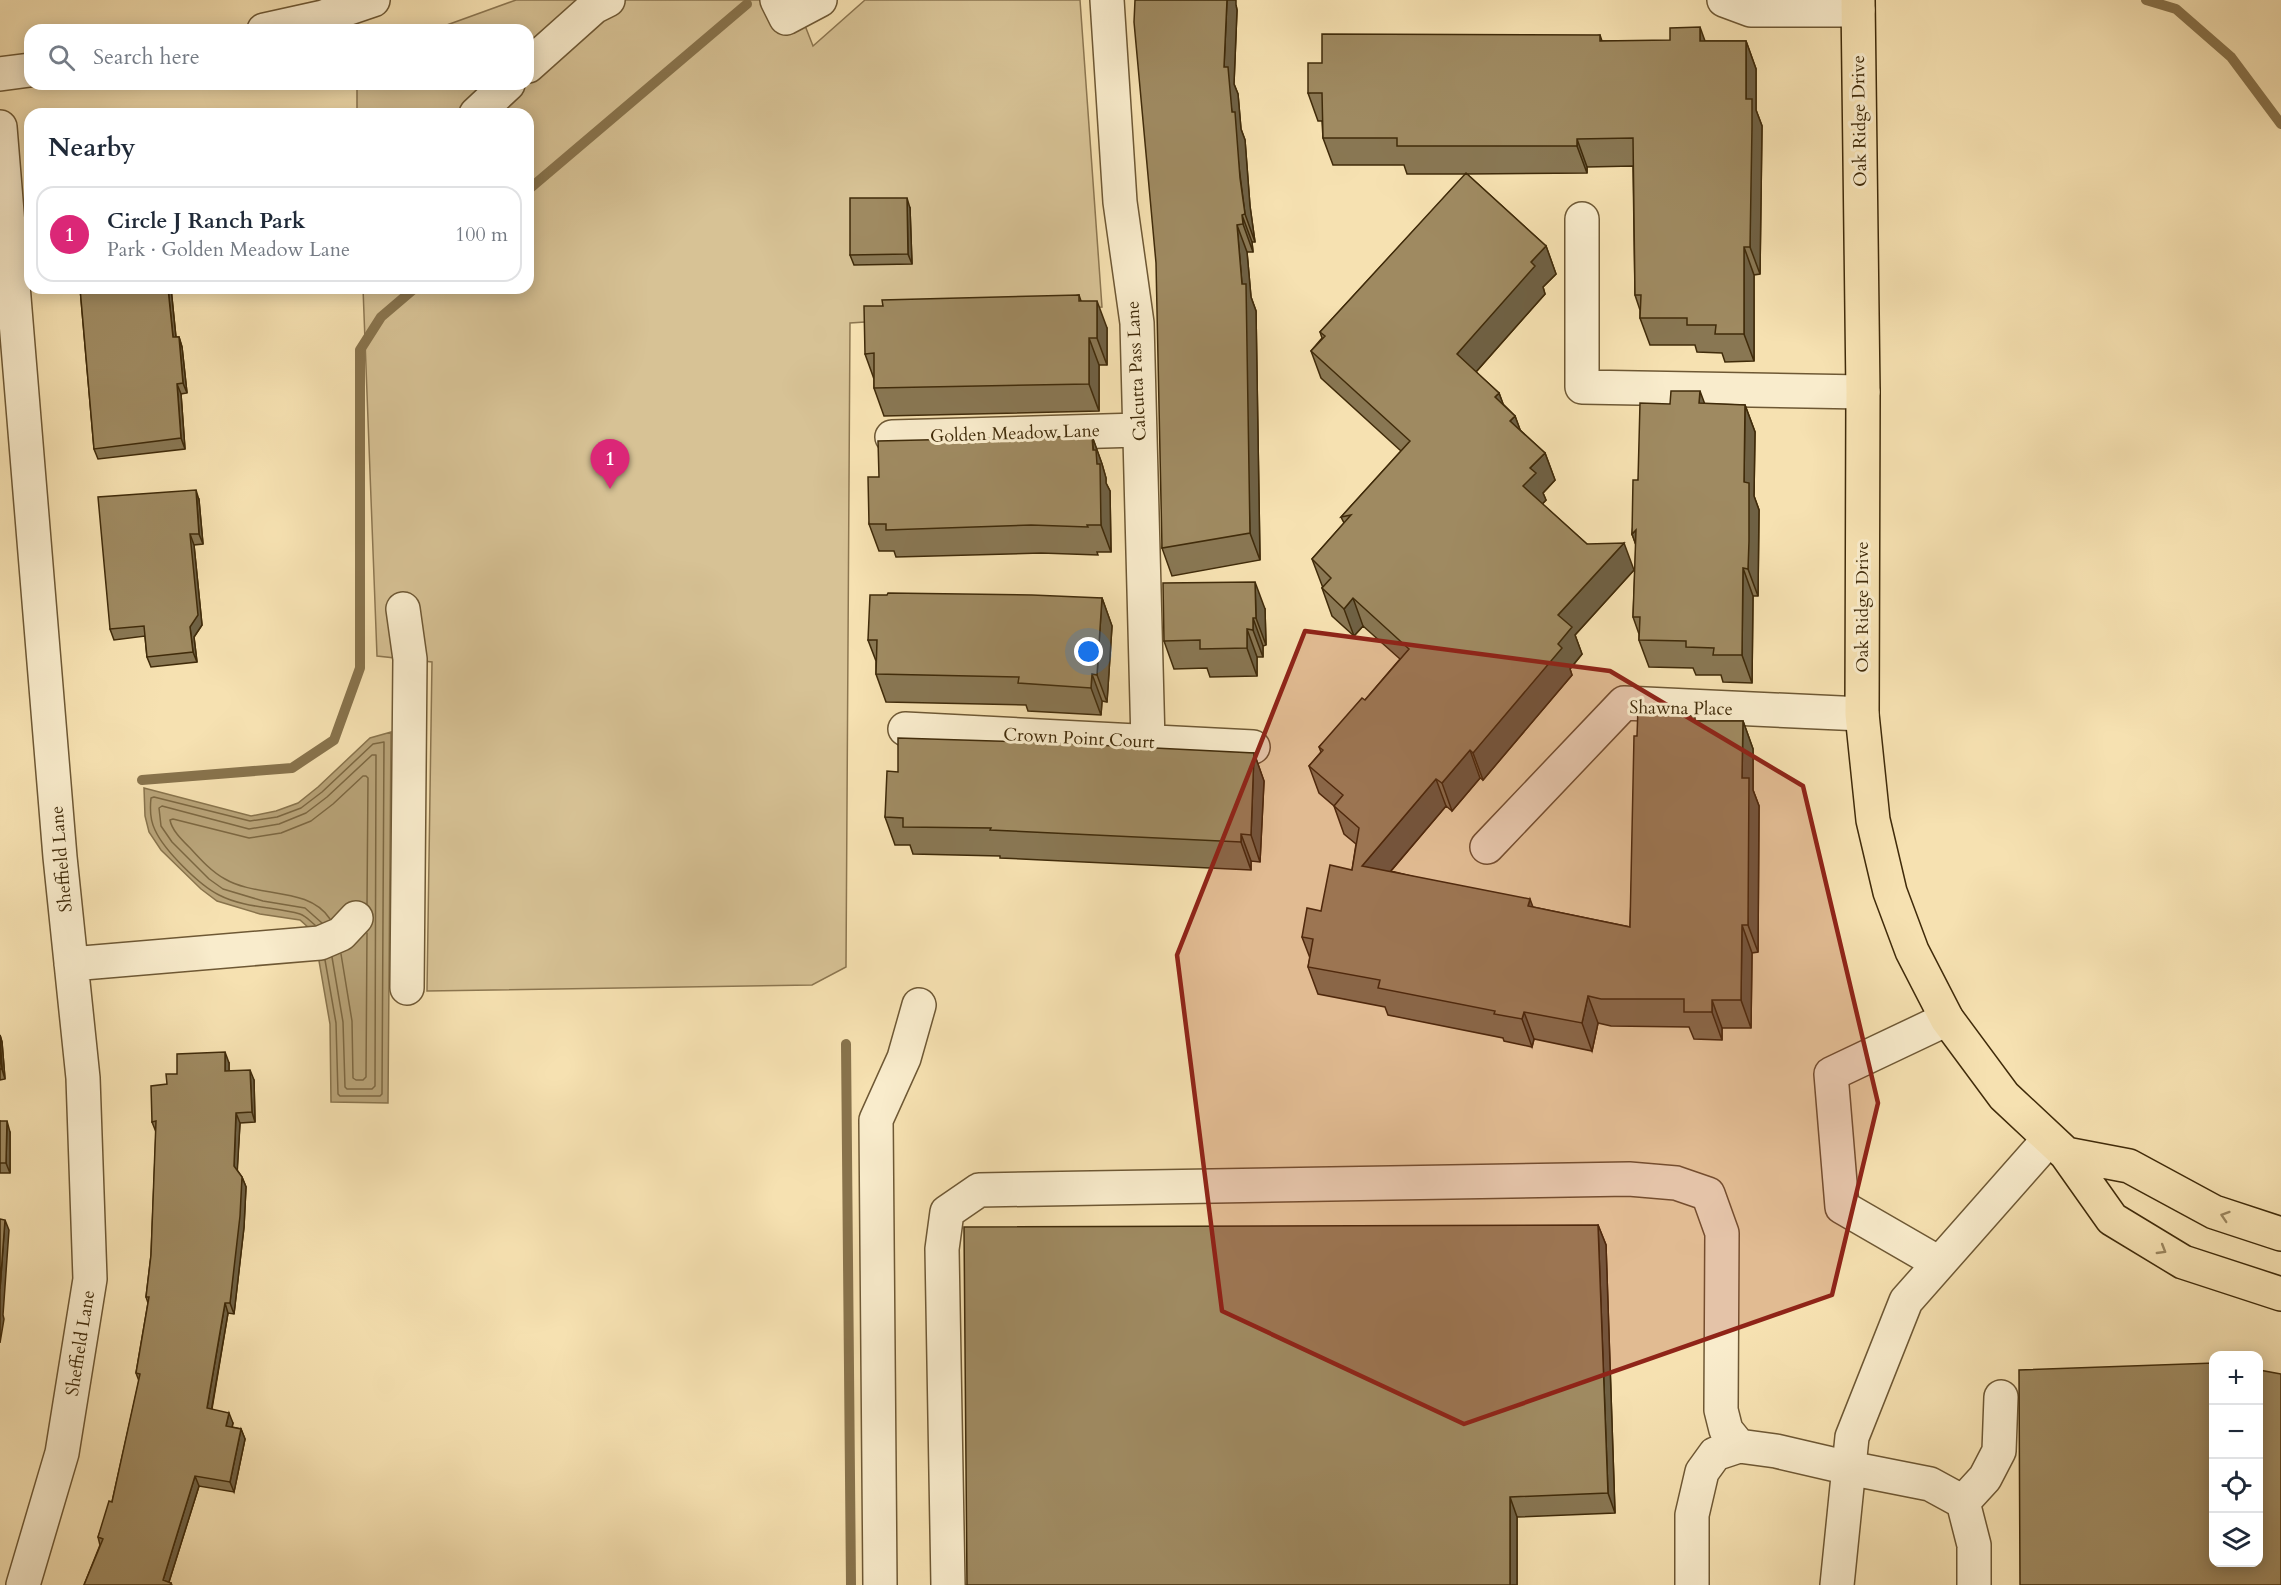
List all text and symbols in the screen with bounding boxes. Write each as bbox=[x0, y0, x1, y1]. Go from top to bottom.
search box bbox=[24, 24, 534, 90]
icon: search bbox=[45, 41, 78, 74]
text: Search here bbox=[93, 42, 200, 72]
street label: Oak Ridge Drive bbox=[1846, 55, 1873, 187]
text: Nearby bbox=[48, 130, 136, 165]
text: Circle J Ranch Park bbox=[107, 206, 306, 236]
text: 1 bbox=[64, 221, 75, 248]
text: 100 m bbox=[455, 221, 508, 248]
text: Park · Golden Meadow Lane bbox=[107, 236, 350, 263]
street label: Calcutta Pass Lane bbox=[1120, 300, 1153, 442]
street label: Golden Meadow Lane bbox=[930, 418, 1100, 449]
pin: 1 bbox=[590, 440, 630, 489]
street label: Oak Ridge Drive bbox=[1850, 541, 1875, 673]
your location bbox=[1074, 637, 1103, 666]
street label: Shawna Place bbox=[1629, 695, 1733, 722]
street label: Crown Point Court bbox=[1003, 722, 1156, 755]
street label: Sheffield Lane bbox=[44, 805, 79, 913]
one-way arrow bbox=[2220, 1210, 2231, 1223]
one-way arrow bbox=[2156, 1242, 2166, 1254]
street label: Sheffield Lane bbox=[60, 1288, 101, 1398]
map controls bbox=[2209, 1351, 2263, 1567]
button: + bbox=[2209, 1351, 2263, 1405]
button: − bbox=[2209, 1405, 2263, 1459]
button: locate bbox=[2209, 1459, 2263, 1513]
button: layers bbox=[2209, 1513, 2263, 1567]

